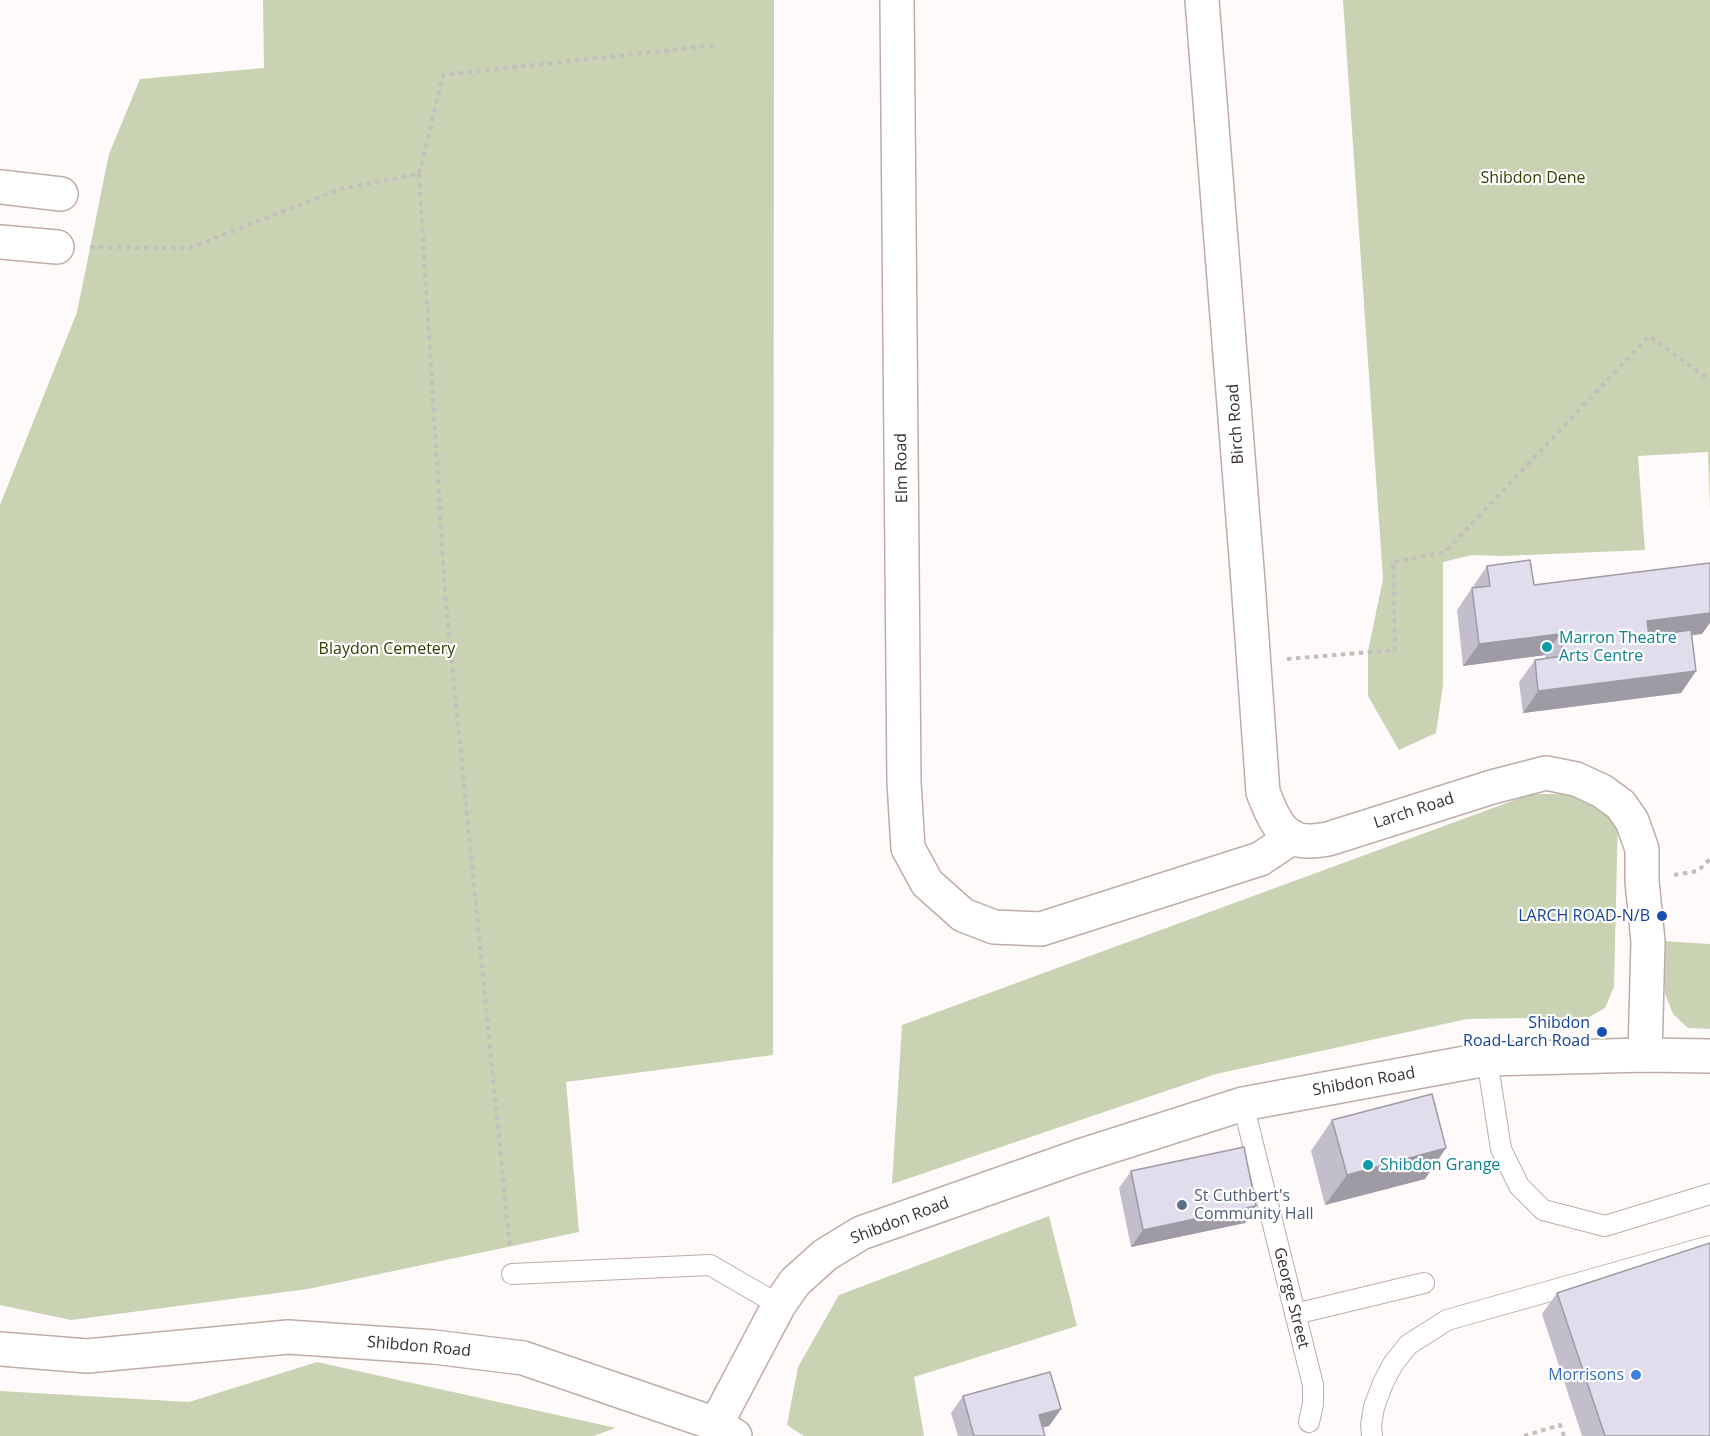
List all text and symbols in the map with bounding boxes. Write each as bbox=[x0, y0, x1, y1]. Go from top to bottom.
park label: Shibdon Dene bbox=[1480, 168, 1586, 188]
street label: Birch Road bbox=[1224, 383, 1248, 465]
street label: Elm Road bbox=[892, 433, 912, 503]
place label: Marron Theatre Arts Centre bbox=[1559, 628, 1677, 666]
park label: Blaydon Cemetery bbox=[319, 639, 455, 659]
marker: Marron Theatre Arts Centre bbox=[1540, 640, 1554, 654]
street label: Larch Road bbox=[1371, 789, 1457, 833]
place label: LARCH ROAD-N/B bbox=[1518, 906, 1650, 926]
marker: LARCH ROAD-N/B bbox=[1655, 909, 1669, 923]
place label: Shibdon Road-Larch Road bbox=[1463, 1013, 1590, 1051]
marker: Shibdon Road-Larch Road bbox=[1595, 1025, 1609, 1039]
street label: Shibdon Road bbox=[1311, 1064, 1417, 1100]
place label: Shibdon Grange bbox=[1380, 1155, 1500, 1175]
marker: Shibdon Grange bbox=[1361, 1158, 1375, 1172]
place label: St Cuthbert's Community Hall bbox=[1194, 1186, 1314, 1224]
street label: Shibdon Road bbox=[848, 1193, 952, 1249]
marker: St Cuthbert's Community Hall bbox=[1175, 1198, 1189, 1212]
street label: George Street bbox=[1269, 1246, 1313, 1350]
street label: Shibdon Road bbox=[366, 1333, 472, 1361]
place label: Morrisons bbox=[1548, 1365, 1624, 1385]
marker: Morrisons bbox=[1629, 1368, 1643, 1382]

